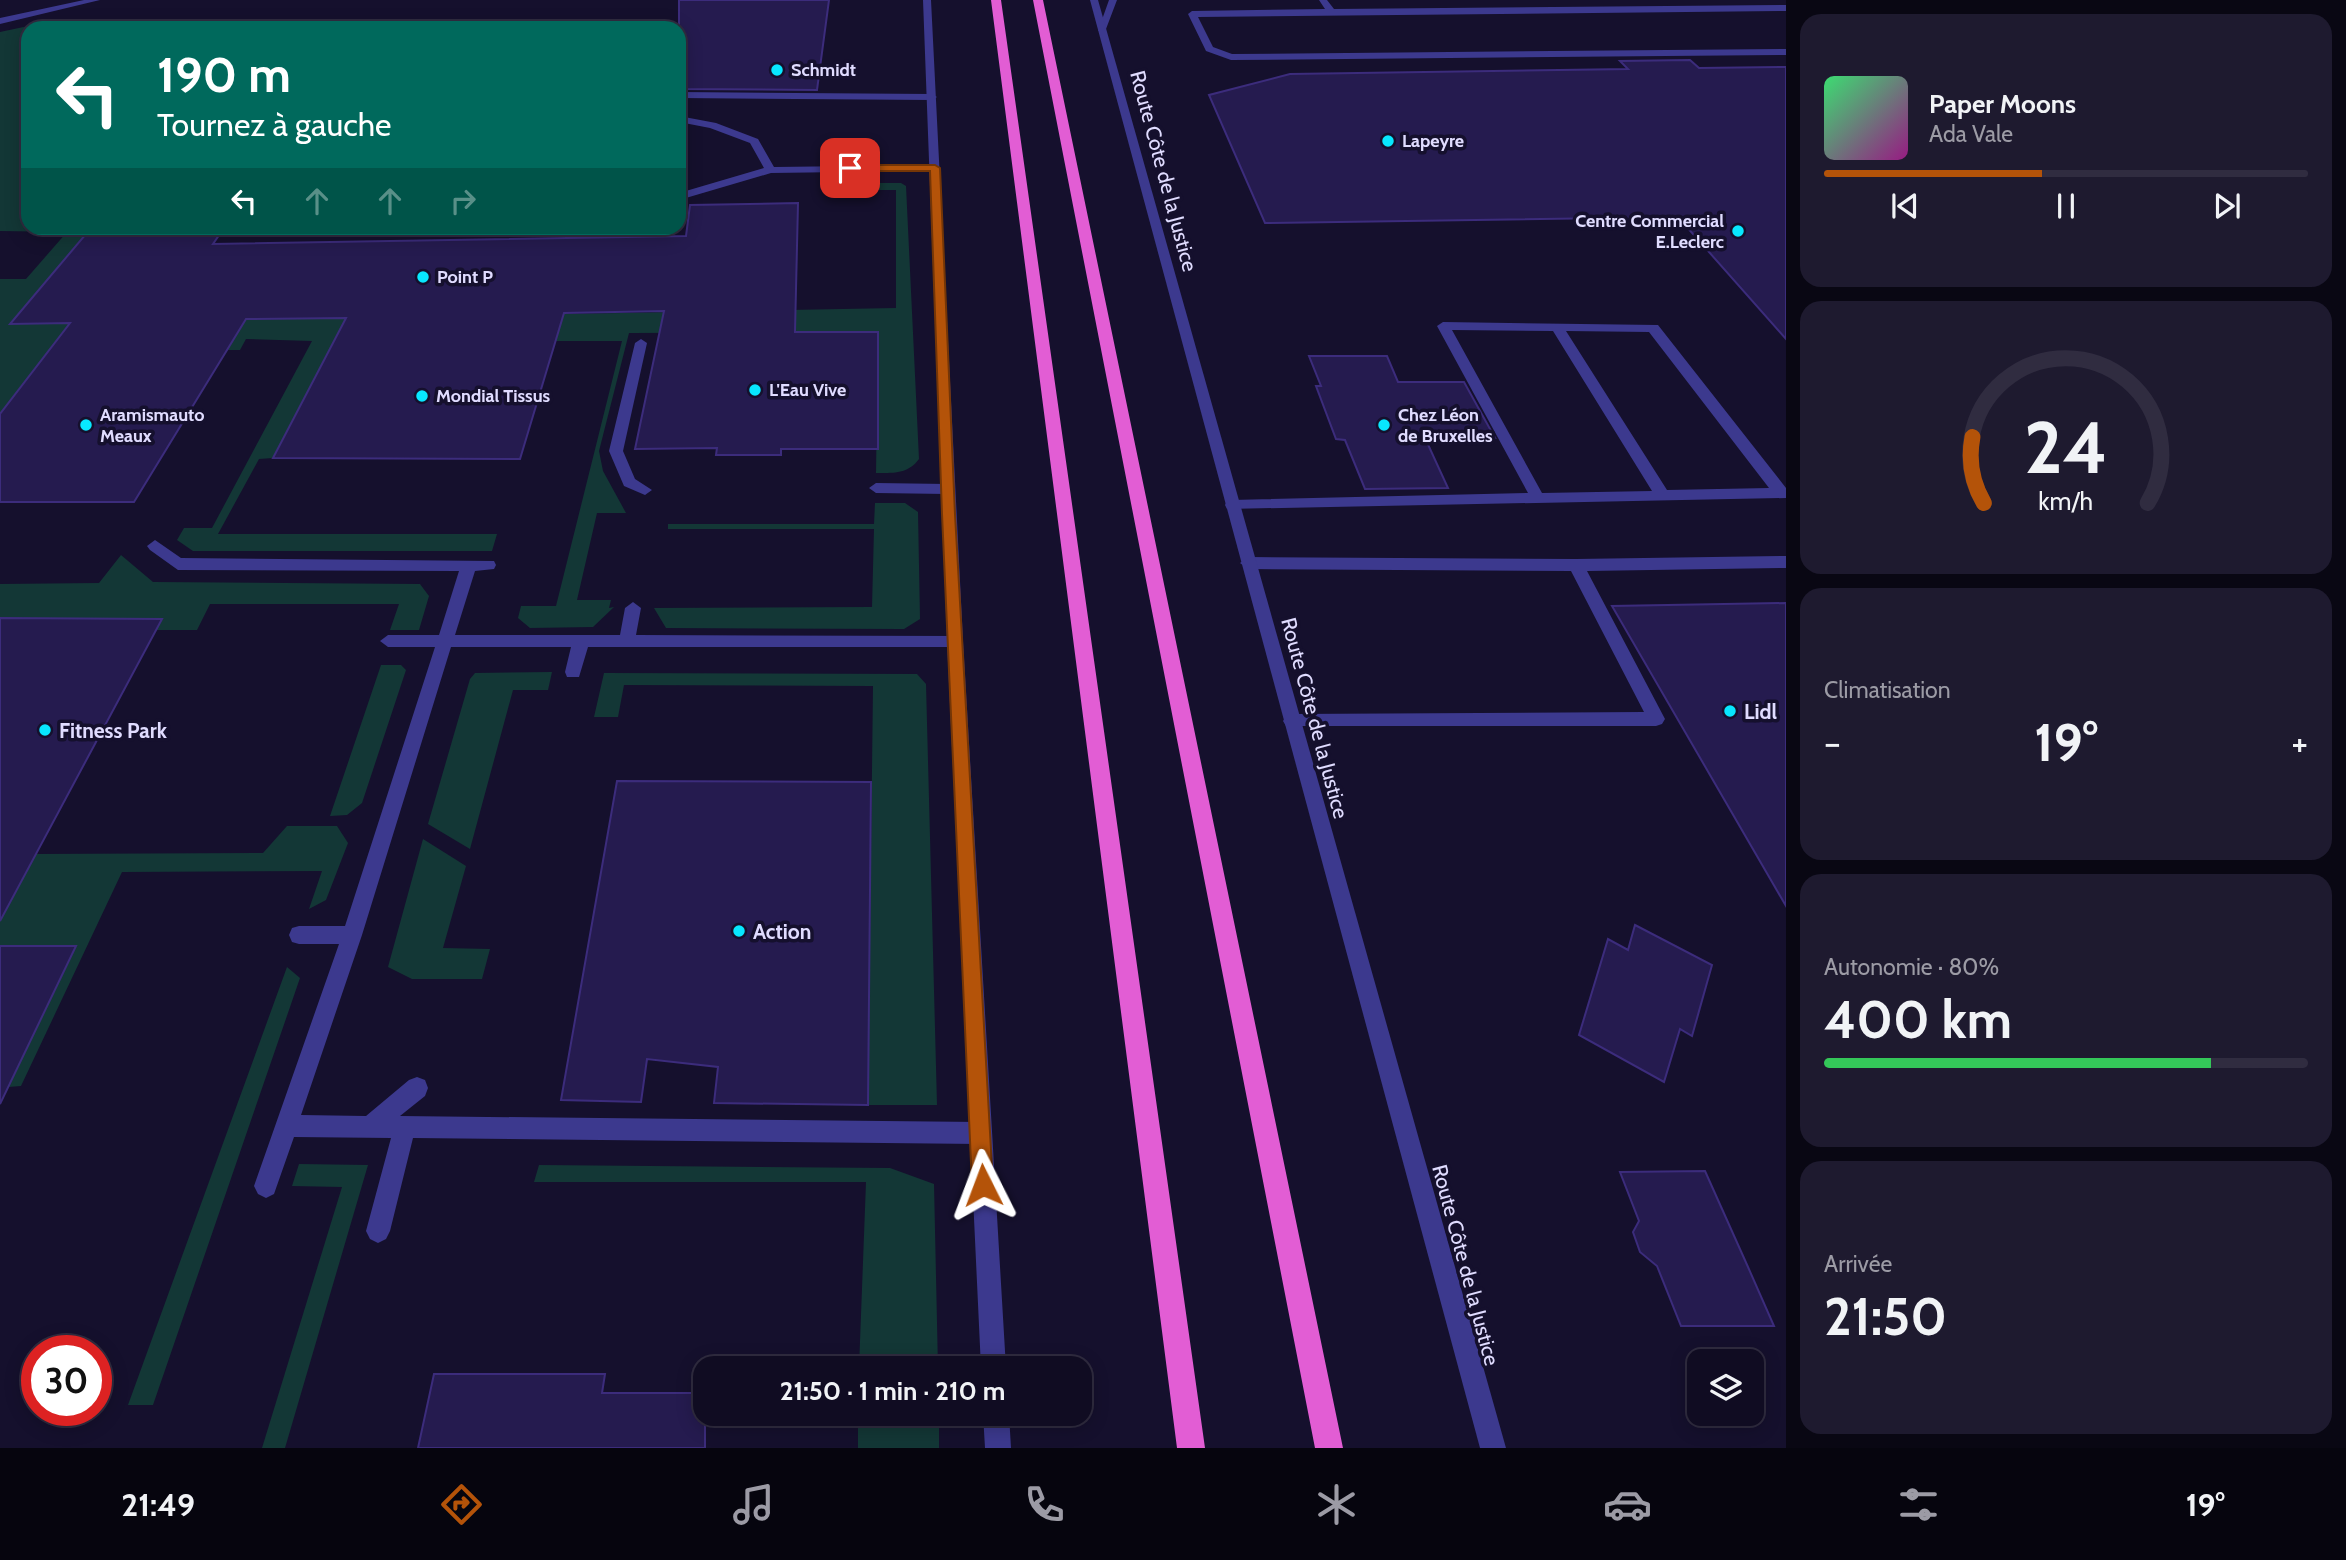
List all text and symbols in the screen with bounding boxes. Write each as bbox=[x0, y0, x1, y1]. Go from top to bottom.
text: 190 m bbox=[157, 45, 291, 104]
icon: left bbox=[42, 49, 133, 140]
place label: Schmidt bbox=[791, 59, 856, 81]
marker: Schmidt bbox=[769, 62, 785, 78]
street label: Route Côte de la Justice bbox=[1125, 68, 1203, 275]
text: Paper Moons bbox=[1929, 88, 2076, 120]
text: Tournez à gauche bbox=[157, 105, 391, 144]
text: Ada Vale bbox=[1929, 120, 2013, 148]
place label: Lapeyre bbox=[1402, 130, 1464, 152]
marker: Lapeyre bbox=[1380, 133, 1396, 149]
pin bbox=[820, 138, 880, 198]
icon: arrive bbox=[831, 149, 869, 187]
icon: left bbox=[225, 182, 263, 220]
icon: ahead bbox=[298, 182, 336, 220]
icon: ahead bbox=[371, 182, 409, 220]
icon: right bbox=[444, 182, 482, 220]
icon: previous bbox=[1886, 187, 1924, 225]
icon: pause bbox=[2047, 187, 2085, 225]
icon: next bbox=[2208, 187, 2246, 225]
place label: Centre Commercial E.Leclerc bbox=[1575, 210, 1724, 253]
marker: Centre Commercial E.Leclerc bbox=[1730, 223, 1746, 239]
place label: Point P bbox=[437, 266, 493, 288]
marker: Point P bbox=[415, 269, 431, 285]
place label: L'Eau Vive bbox=[769, 379, 846, 401]
marker: L'Eau Vive bbox=[747, 382, 763, 398]
place label: Mondial Tissus bbox=[436, 385, 551, 407]
marker: Mondial Tissus bbox=[414, 388, 430, 404]
place label: Aramismauto Meaux bbox=[100, 404, 205, 447]
place label: Chez Léon de Bruxelles bbox=[1398, 404, 1493, 447]
text: 24 bbox=[2024, 404, 2108, 492]
marker: Aramismauto Meaux bbox=[78, 417, 94, 433]
marker: Chez Léon de Bruxelles bbox=[1376, 417, 1392, 433]
text: km/h bbox=[2039, 486, 2093, 516]
street label: Route Côte de la Justice bbox=[1276, 615, 1354, 822]
text: Climatisation bbox=[1824, 676, 1951, 704]
place label: Lidl bbox=[1744, 699, 1778, 724]
marker: Lidl bbox=[1722, 703, 1738, 719]
text: 19° bbox=[2034, 711, 2098, 774]
place label: Fitness Park bbox=[59, 718, 168, 743]
text: − bbox=[1824, 719, 1841, 766]
text: + bbox=[2291, 719, 2308, 766]
marker: Fitness Park bbox=[37, 722, 53, 738]
place label: Action bbox=[753, 919, 811, 944]
marker: Action bbox=[731, 923, 747, 939]
text: Autonomie · 80% bbox=[1824, 953, 1999, 981]
text: 400 km bbox=[1824, 988, 2012, 1051]
position arrow bbox=[946, 1148, 1020, 1222]
street label: Route Côte de la Justice bbox=[1427, 1162, 1505, 1369]
text: Arrivée bbox=[1824, 1250, 1892, 1278]
text: 21:50 bbox=[1824, 1285, 1947, 1348]
speed limit sign: 30 bbox=[21, 1335, 112, 1426]
map controls bbox=[1687, 1349, 1764, 1426]
button: layers bbox=[1687, 1349, 1764, 1426]
text: 21:50 · 1 min · 210 m bbox=[780, 1375, 1005, 1407]
icon: directions bbox=[437, 1480, 486, 1529]
icon: music bbox=[729, 1480, 778, 1529]
icon: phone bbox=[1020, 1480, 1069, 1529]
icon: climate bbox=[1312, 1480, 1361, 1529]
icon: car bbox=[1603, 1480, 1652, 1529]
icon: filters bbox=[1894, 1480, 1943, 1529]
text: 21:49 bbox=[121, 1485, 195, 1524]
text: 19° bbox=[2186, 1485, 2225, 1524]

